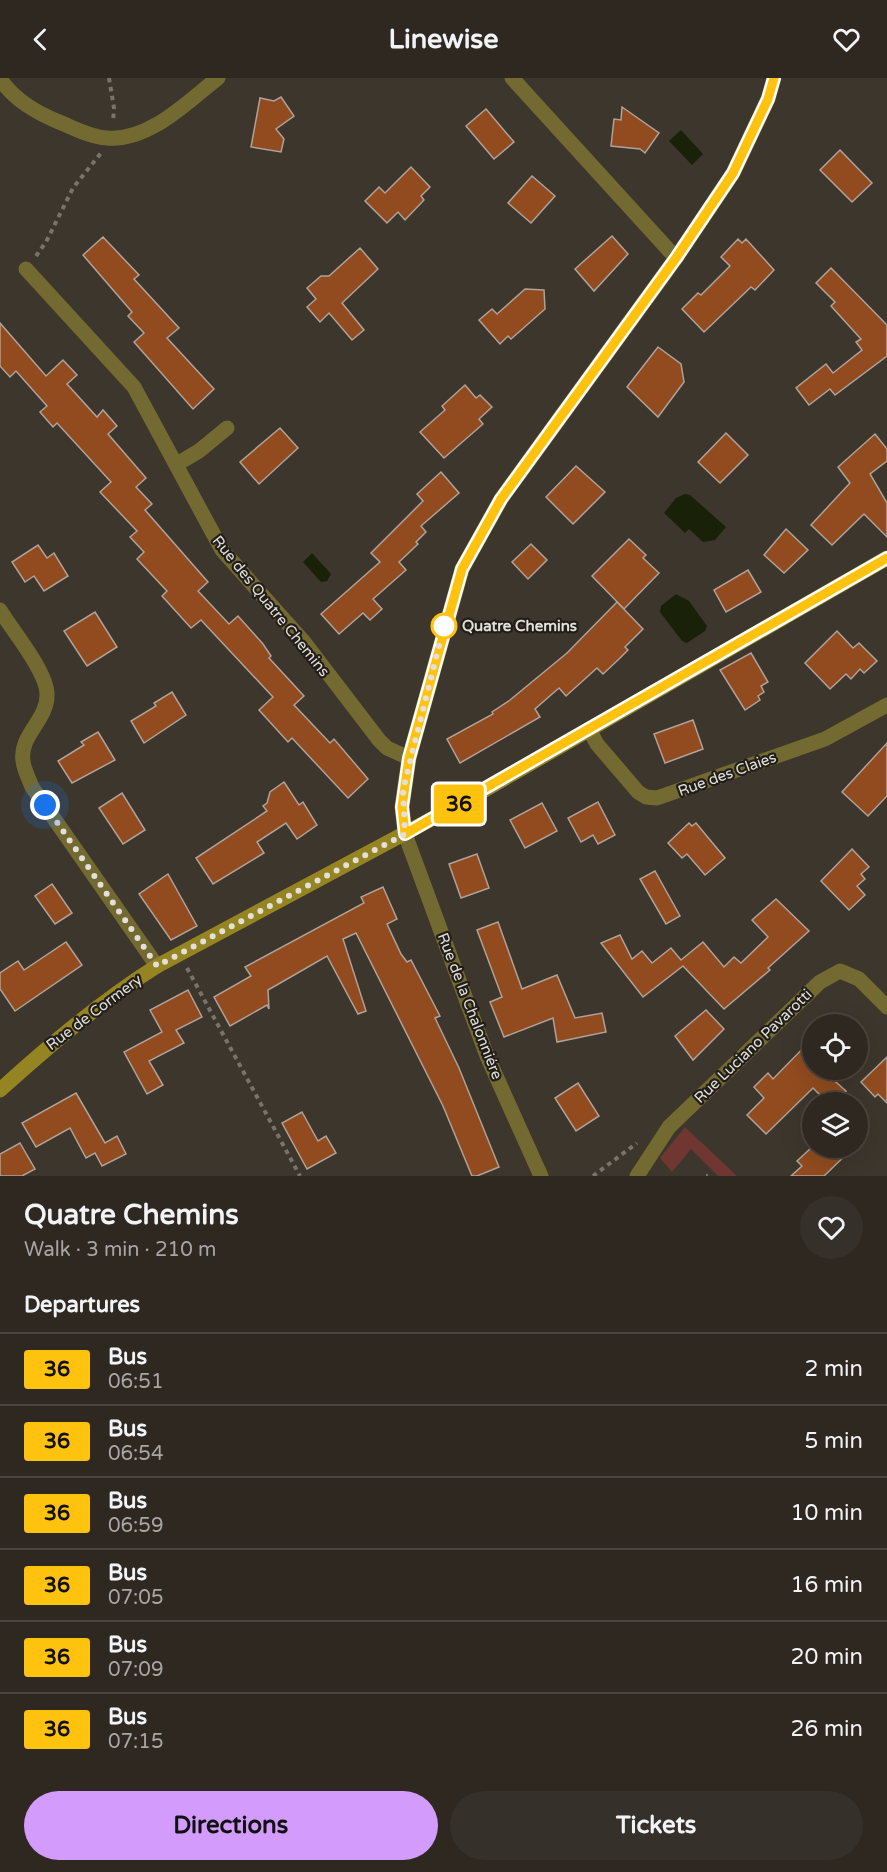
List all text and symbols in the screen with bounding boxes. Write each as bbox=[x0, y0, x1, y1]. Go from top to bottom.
icon: back bbox=[24, 23, 57, 56]
text: Linewise bbox=[388, 23, 499, 56]
icon: heart bbox=[830, 23, 863, 56]
street label: Rue des Quatre Chemins bbox=[209, 532, 333, 680]
marker: Quatre Chemins bbox=[431, 613, 457, 639]
place label: Quatre Chemins bbox=[462, 617, 577, 635]
street label: Rue des Claies bbox=[675, 748, 779, 800]
line badge: 36 bbox=[432, 784, 486, 824]
your location bbox=[30, 790, 60, 820]
text: 36 bbox=[446, 792, 472, 817]
street label: Rue de la Chalonniére bbox=[434, 930, 506, 1082]
street label: Rue de Cormery bbox=[43, 970, 145, 1054]
street label: Rue Luciano Pavarotti bbox=[691, 985, 815, 1107]
map controls bbox=[802, 1014, 868, 1158]
button: locate bbox=[802, 1014, 868, 1080]
button: layers bbox=[802, 1092, 868, 1158]
button: heart bbox=[800, 1196, 863, 1259]
text: Quatre Chemins bbox=[24, 1198, 239, 1232]
text: Walk · 3 min · 210 m bbox=[24, 1238, 216, 1262]
text: Departures bbox=[24, 1292, 140, 1318]
text: Bus bbox=[108, 1344, 147, 1370]
text: 2 min bbox=[804, 1356, 863, 1382]
text: 36 bbox=[44, 1357, 70, 1382]
text: 06:51 bbox=[108, 1370, 163, 1394]
text: Bus bbox=[108, 1416, 147, 1442]
text: 5 min bbox=[804, 1428, 863, 1454]
text: 36 bbox=[44, 1429, 70, 1454]
text: 06:54 bbox=[108, 1442, 163, 1466]
text: Bus bbox=[108, 1488, 147, 1514]
text: 10 min bbox=[791, 1500, 863, 1526]
text: 36 bbox=[44, 1501, 70, 1526]
text: 06:59 bbox=[108, 1514, 163, 1538]
text: Bus bbox=[108, 1560, 147, 1586]
text: 16 min bbox=[791, 1572, 863, 1598]
text: 36 bbox=[44, 1573, 70, 1598]
text: 07:05 bbox=[108, 1586, 163, 1610]
text: Bus bbox=[108, 1632, 147, 1658]
text: 20 min bbox=[791, 1644, 863, 1670]
text: 36 bbox=[44, 1645, 70, 1670]
text: 07:09 bbox=[108, 1658, 163, 1682]
text: Bus bbox=[108, 1704, 147, 1730]
text: 26 min bbox=[791, 1716, 863, 1742]
text: 36 bbox=[44, 1717, 70, 1742]
text: 07:15 bbox=[108, 1730, 163, 1754]
button: Directions bbox=[24, 1791, 438, 1860]
button: Tickets bbox=[450, 1791, 863, 1860]

